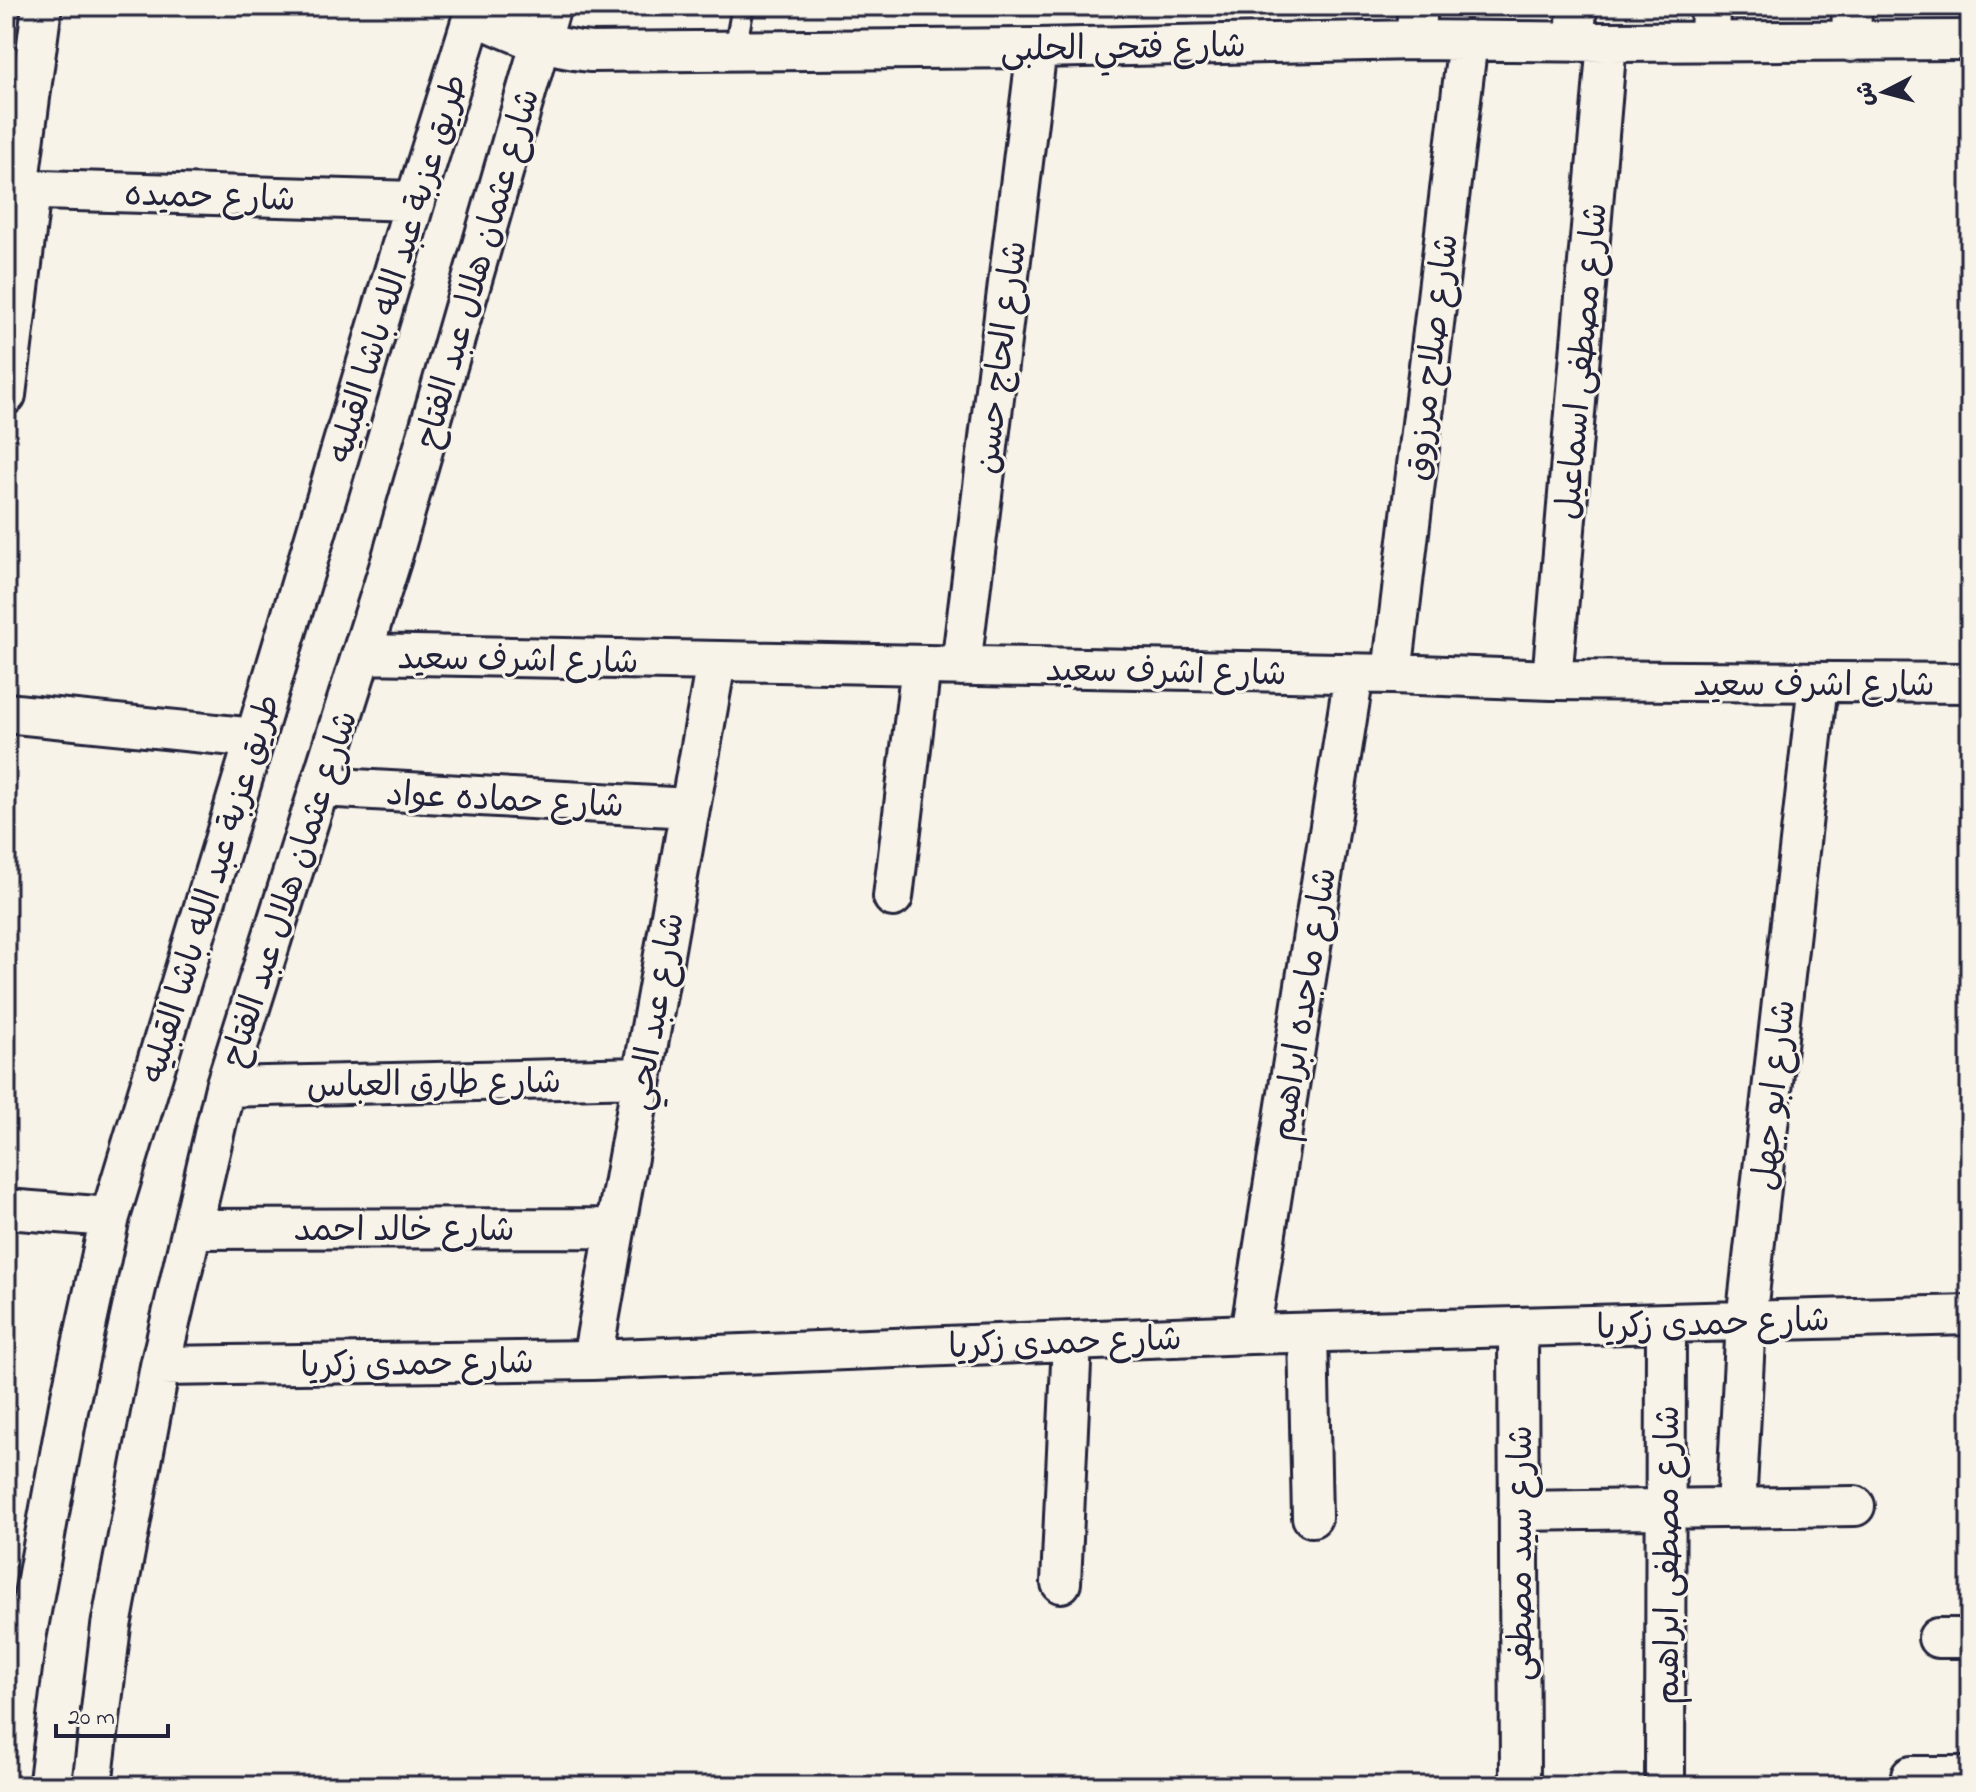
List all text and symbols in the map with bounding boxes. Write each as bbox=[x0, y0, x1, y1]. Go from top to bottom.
street label: شارع فتحي الحلبى bbox=[1000, 23, 1246, 78]
north arrow bbox=[1844, 52, 1924, 132]
street label: طريق عزبة عبد الله باشا القبليه bbox=[317, 69, 483, 470]
text: ش bbox=[1850, 80, 1884, 107]
street label: شارع عثمان هلال عبد الفتاح bbox=[404, 83, 555, 455]
street label: شارع حميده bbox=[123, 171, 296, 227]
street label: شارع مصطفى اسماعيل bbox=[1545, 201, 1623, 522]
street label: شارع صلاح مرزوق bbox=[1394, 231, 1474, 484]
street label: شارع الحاج حسن bbox=[964, 238, 1042, 477]
street label: شارع اشرف سعيد bbox=[397, 635, 639, 689]
street label: شارع اشرف سعيد bbox=[1045, 647, 1287, 701]
street label: شارع اشرف سعيد bbox=[1693, 662, 1935, 712]
street label: طريق عزبة عبد الله باشا القبليه bbox=[130, 689, 296, 1090]
street label: شارع عثمان هلال عبد الفتاح bbox=[210, 704, 373, 1074]
street label: شارع حماده عواد bbox=[384, 771, 625, 833]
street label: شارع ماجده ابراهيم bbox=[1260, 864, 1352, 1145]
street label: شارع عبد الحي bbox=[616, 909, 701, 1115]
street label: شارع ابو جهل bbox=[1741, 997, 1811, 1193]
street label: شارع طارق العباس bbox=[306, 1059, 562, 1113]
street label: شارع خالد احمد bbox=[293, 1207, 515, 1257]
street label: شارع حمدى زكريا bbox=[1596, 1297, 1831, 1355]
street label: شارع حمدى زكريا bbox=[948, 1316, 1183, 1374]
street label: شارع حمدى زكريا bbox=[300, 1339, 534, 1393]
street label: شارع مصطفى ابراهيم bbox=[1645, 1405, 1695, 1705]
street label: شارع سيد مصطفى bbox=[1498, 1425, 1548, 1681]
scale bar bbox=[56, 1688, 168, 1738]
text: 20 m bbox=[68, 1701, 115, 1736]

